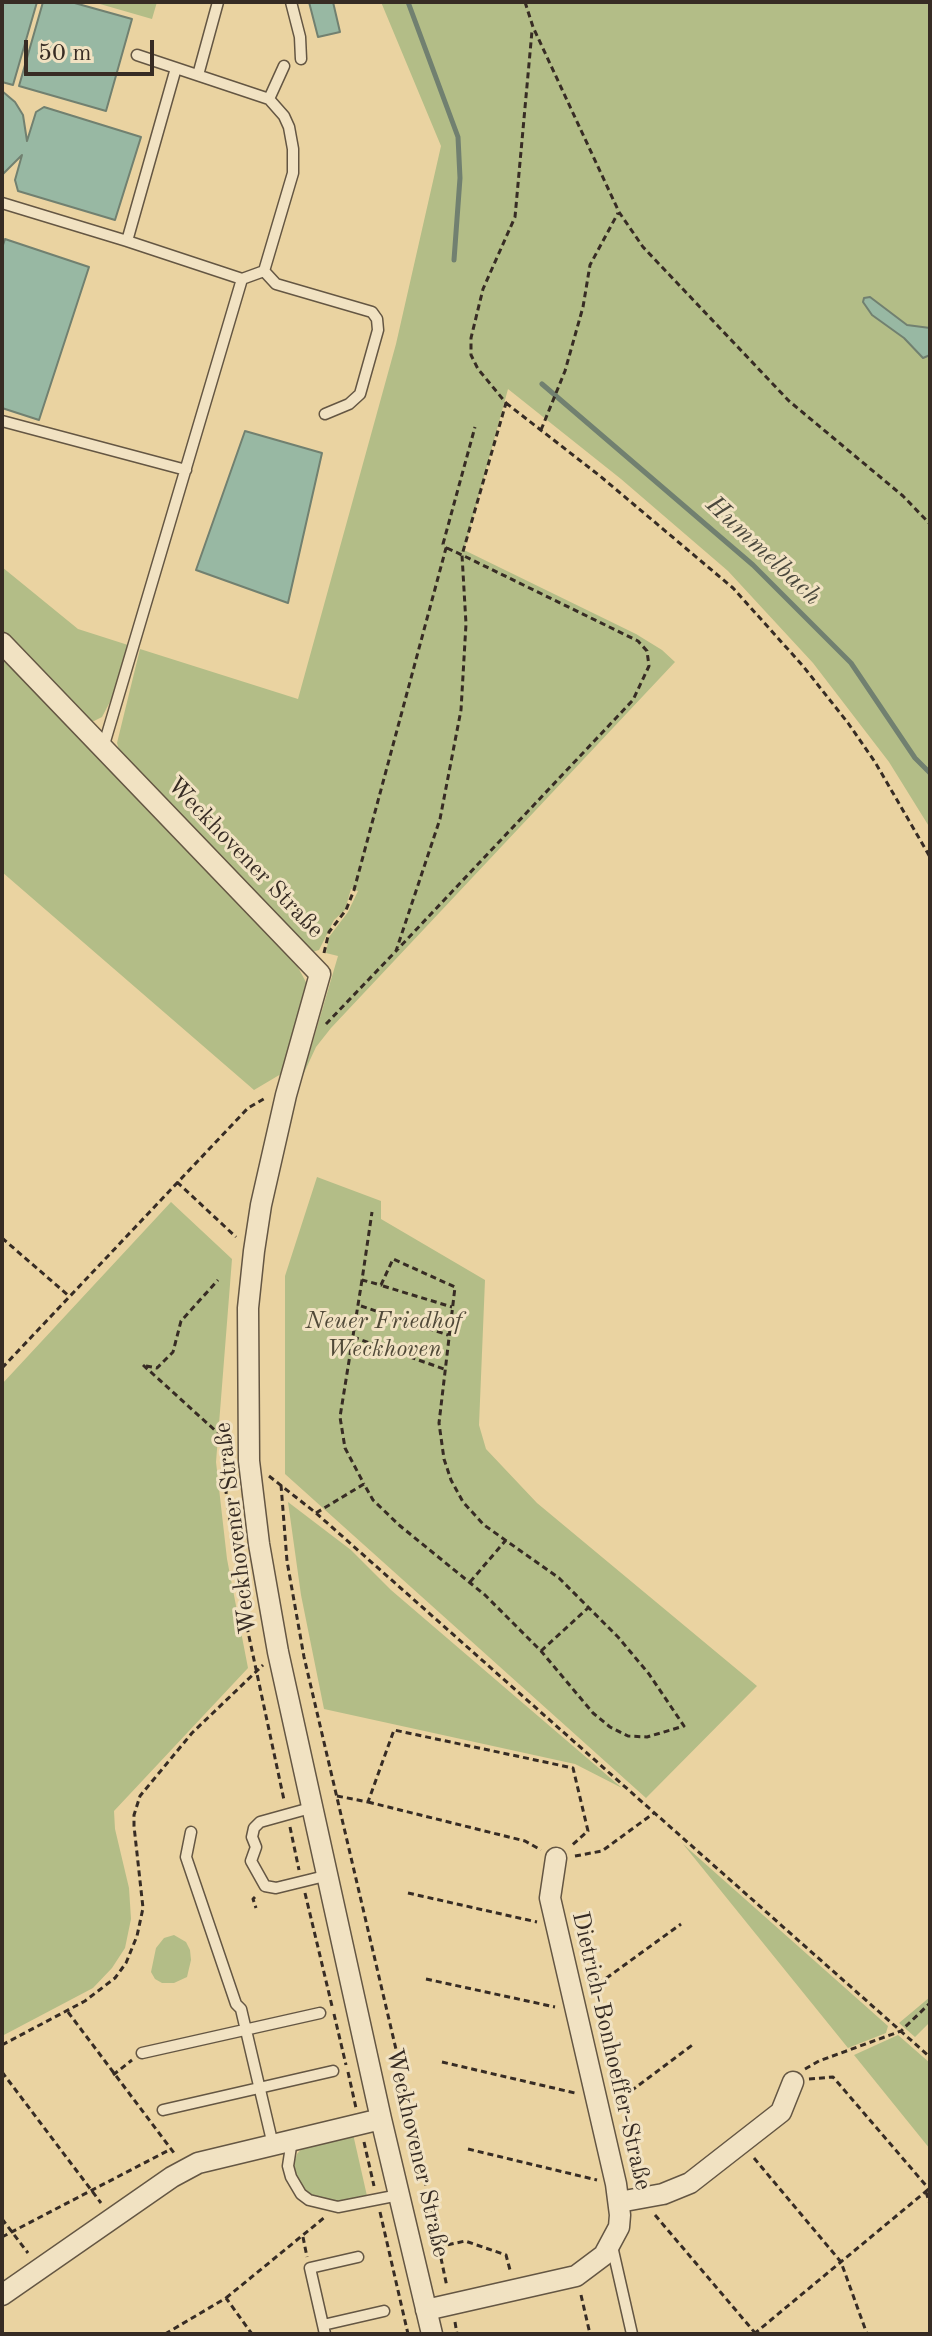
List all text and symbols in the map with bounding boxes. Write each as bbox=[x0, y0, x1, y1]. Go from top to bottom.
scale bar bbox=[28, 24, 158, 74]
text: 50 m bbox=[38, 42, 92, 66]
water label: Hummelbach bbox=[699, 490, 827, 612]
street label: Weckhovener Straße bbox=[161, 771, 329, 945]
park label: Neuer Friedhof Weckhoven bbox=[305, 1308, 463, 1364]
street label: Weckhovener Straße bbox=[209, 1421, 263, 1635]
street label: Dietrich-Bonhoeffer-Straße bbox=[565, 1909, 657, 2193]
street label: Weckhovener Straße bbox=[379, 2046, 455, 2260]

